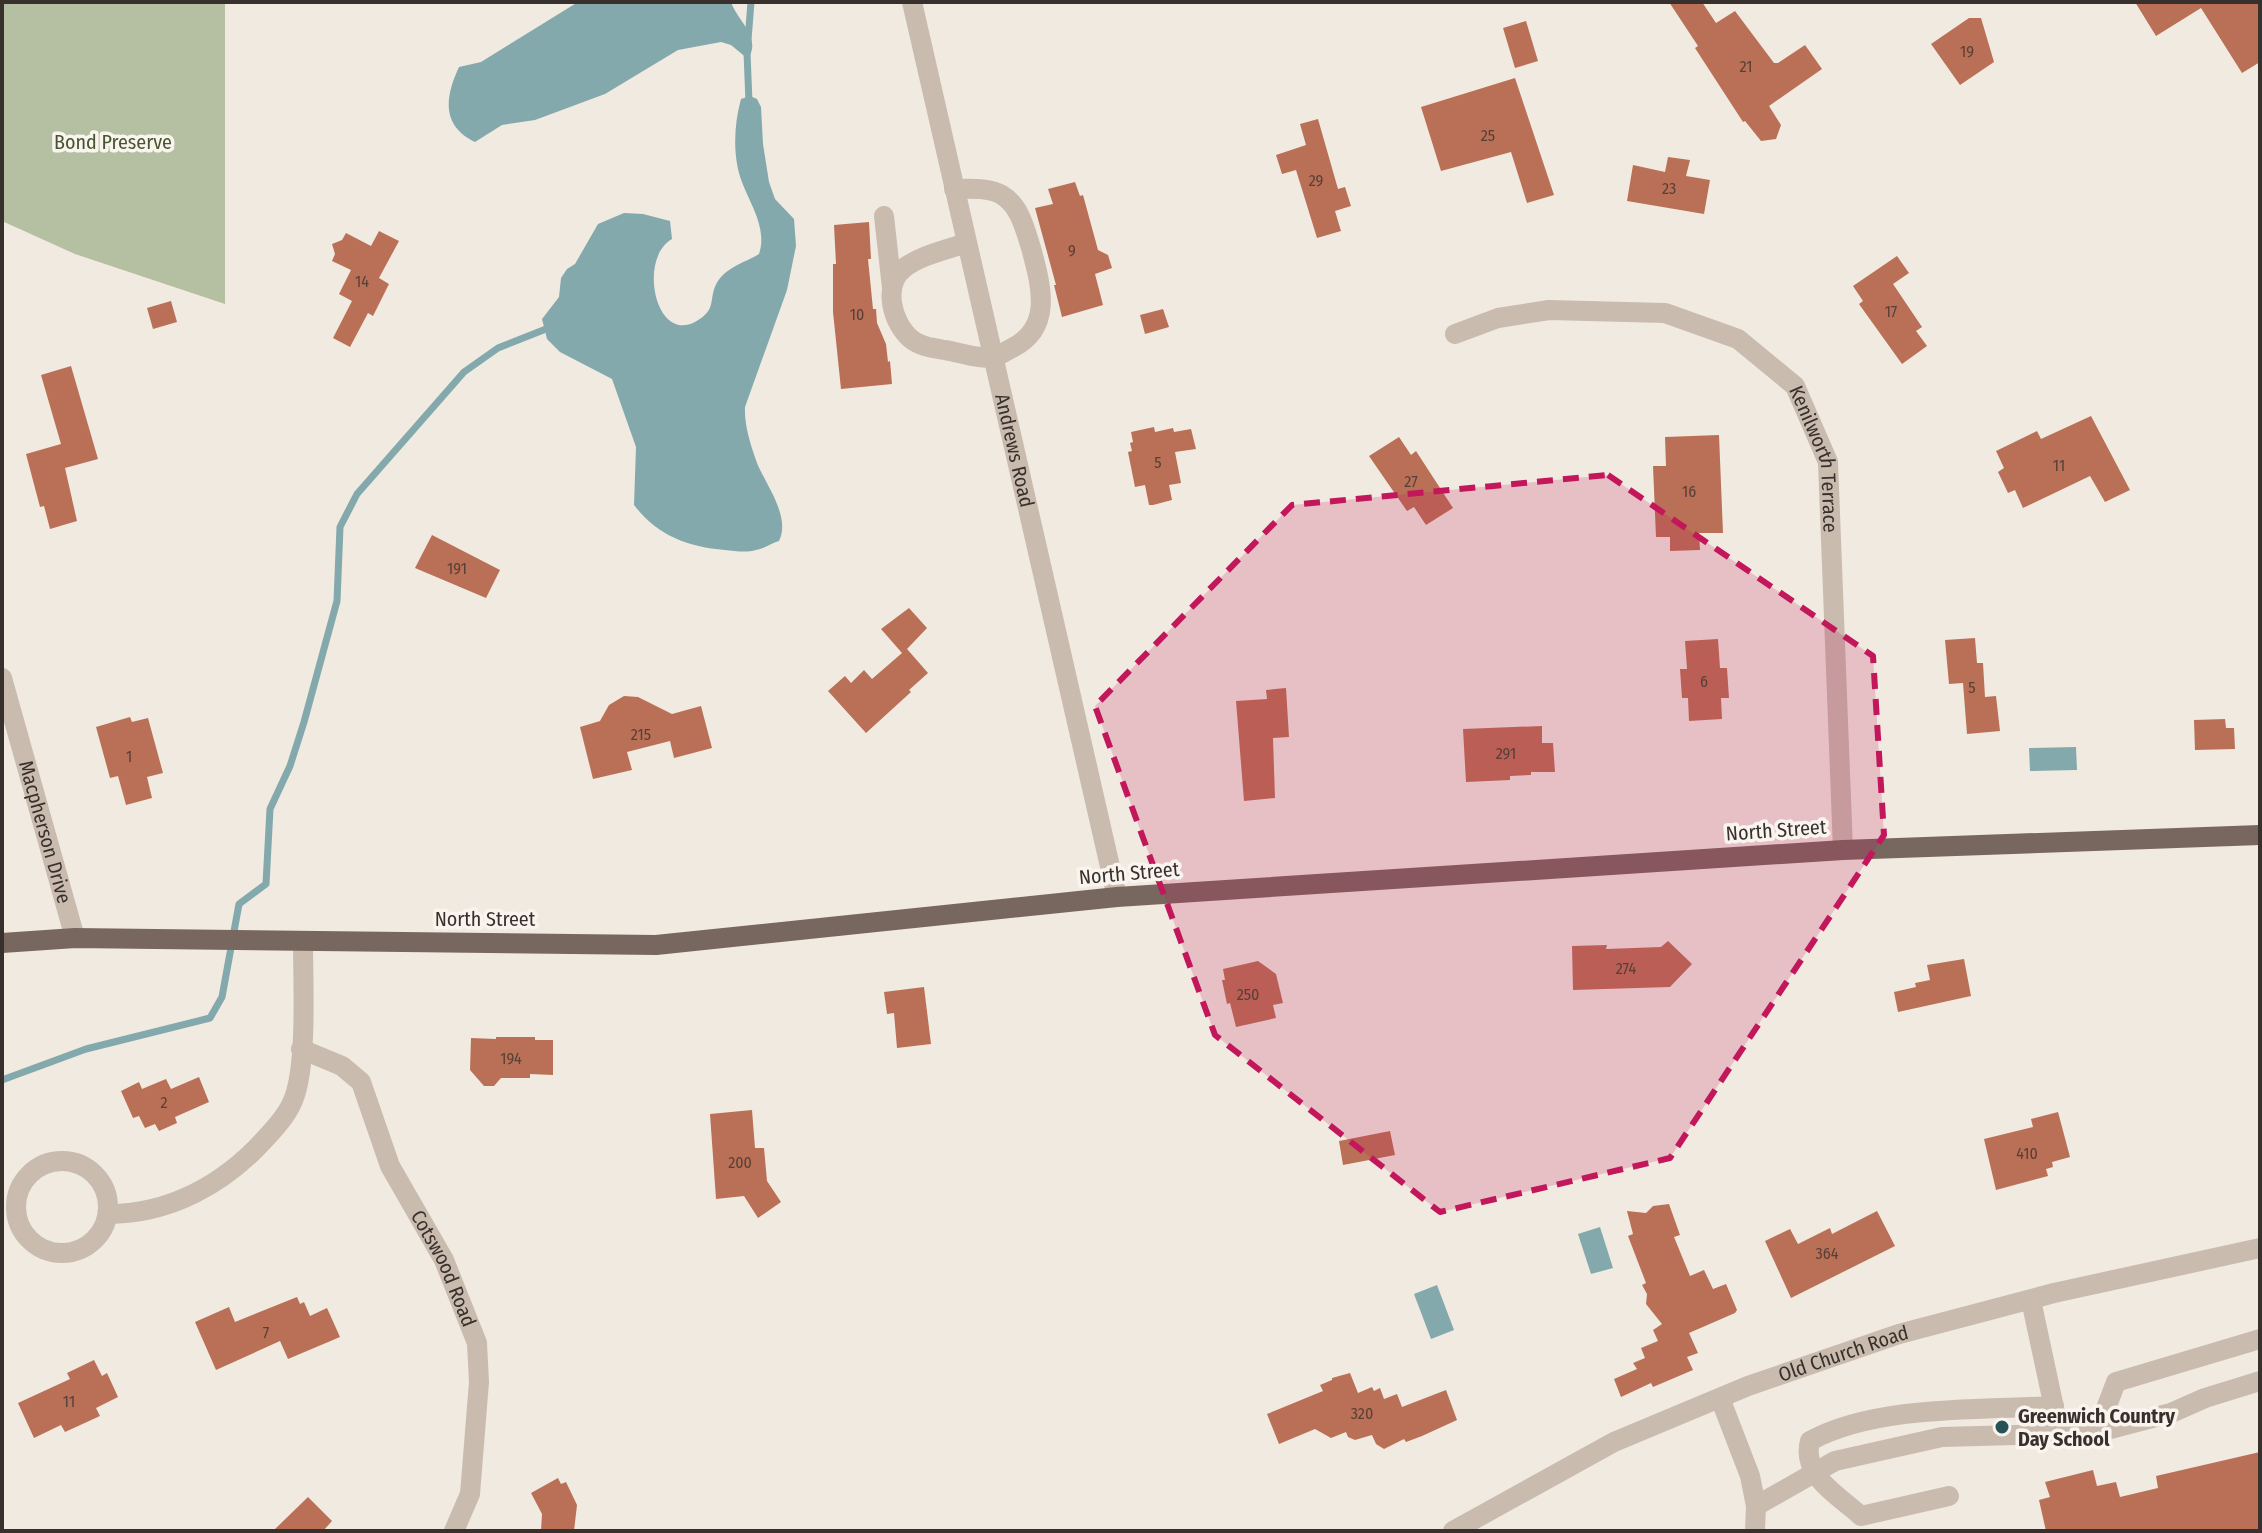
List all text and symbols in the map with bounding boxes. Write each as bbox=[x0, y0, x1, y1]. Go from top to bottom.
house number: 19 bbox=[1960, 42, 1974, 61]
house number: 21 bbox=[1740, 57, 1752, 76]
house number: 25 bbox=[1481, 126, 1495, 145]
park label: Bond Preserve bbox=[54, 130, 172, 154]
house number: 29 bbox=[1309, 171, 1324, 190]
house number: 23 bbox=[1662, 179, 1676, 198]
house number: 9 bbox=[1068, 241, 1076, 260]
house number: 14 bbox=[355, 272, 369, 291]
house number: 17 bbox=[1885, 302, 1898, 321]
house number: 10 bbox=[850, 305, 864, 324]
street label: Kenilworth Terrace bbox=[1784, 382, 1843, 533]
street label: Andrews Road bbox=[990, 391, 1039, 510]
house number: 5 bbox=[1154, 453, 1162, 472]
house number: 11 bbox=[2053, 456, 2065, 475]
house number: 27 bbox=[1404, 472, 1418, 491]
house number: 16 bbox=[1682, 482, 1696, 501]
house number: 191 bbox=[447, 559, 467, 578]
house number: 6 bbox=[1700, 672, 1708, 691]
house number: 5 bbox=[1968, 678, 1976, 697]
house number: 215 bbox=[631, 725, 651, 744]
house number: 291 bbox=[1496, 744, 1516, 763]
house number: 1 bbox=[126, 747, 132, 766]
street label: Macpherson Drive bbox=[14, 758, 77, 906]
street label: North Street bbox=[1725, 814, 1827, 845]
street label: North Street bbox=[1078, 857, 1181, 889]
street label: North Street bbox=[435, 907, 536, 931]
house number: 274 bbox=[1616, 959, 1637, 978]
house number: 250 bbox=[1237, 985, 1259, 1004]
house number: 194 bbox=[500, 1049, 522, 1068]
house number: 2 bbox=[160, 1093, 168, 1112]
house number: 410 bbox=[2016, 1144, 2038, 1163]
house number: 200 bbox=[728, 1153, 752, 1172]
street label: Cotswood Road bbox=[406, 1206, 481, 1330]
house number: 364 bbox=[1816, 1244, 1839, 1263]
street label: Old Church Road bbox=[1775, 1320, 1911, 1387]
house number: 7 bbox=[263, 1323, 270, 1342]
house number: 11 bbox=[63, 1392, 75, 1411]
house number: 320 bbox=[1351, 1404, 1373, 1423]
place label: Greenwich Country Day School bbox=[2018, 1404, 2176, 1451]
marker: Greenwich Country Day School bbox=[1993, 1418, 2011, 1436]

